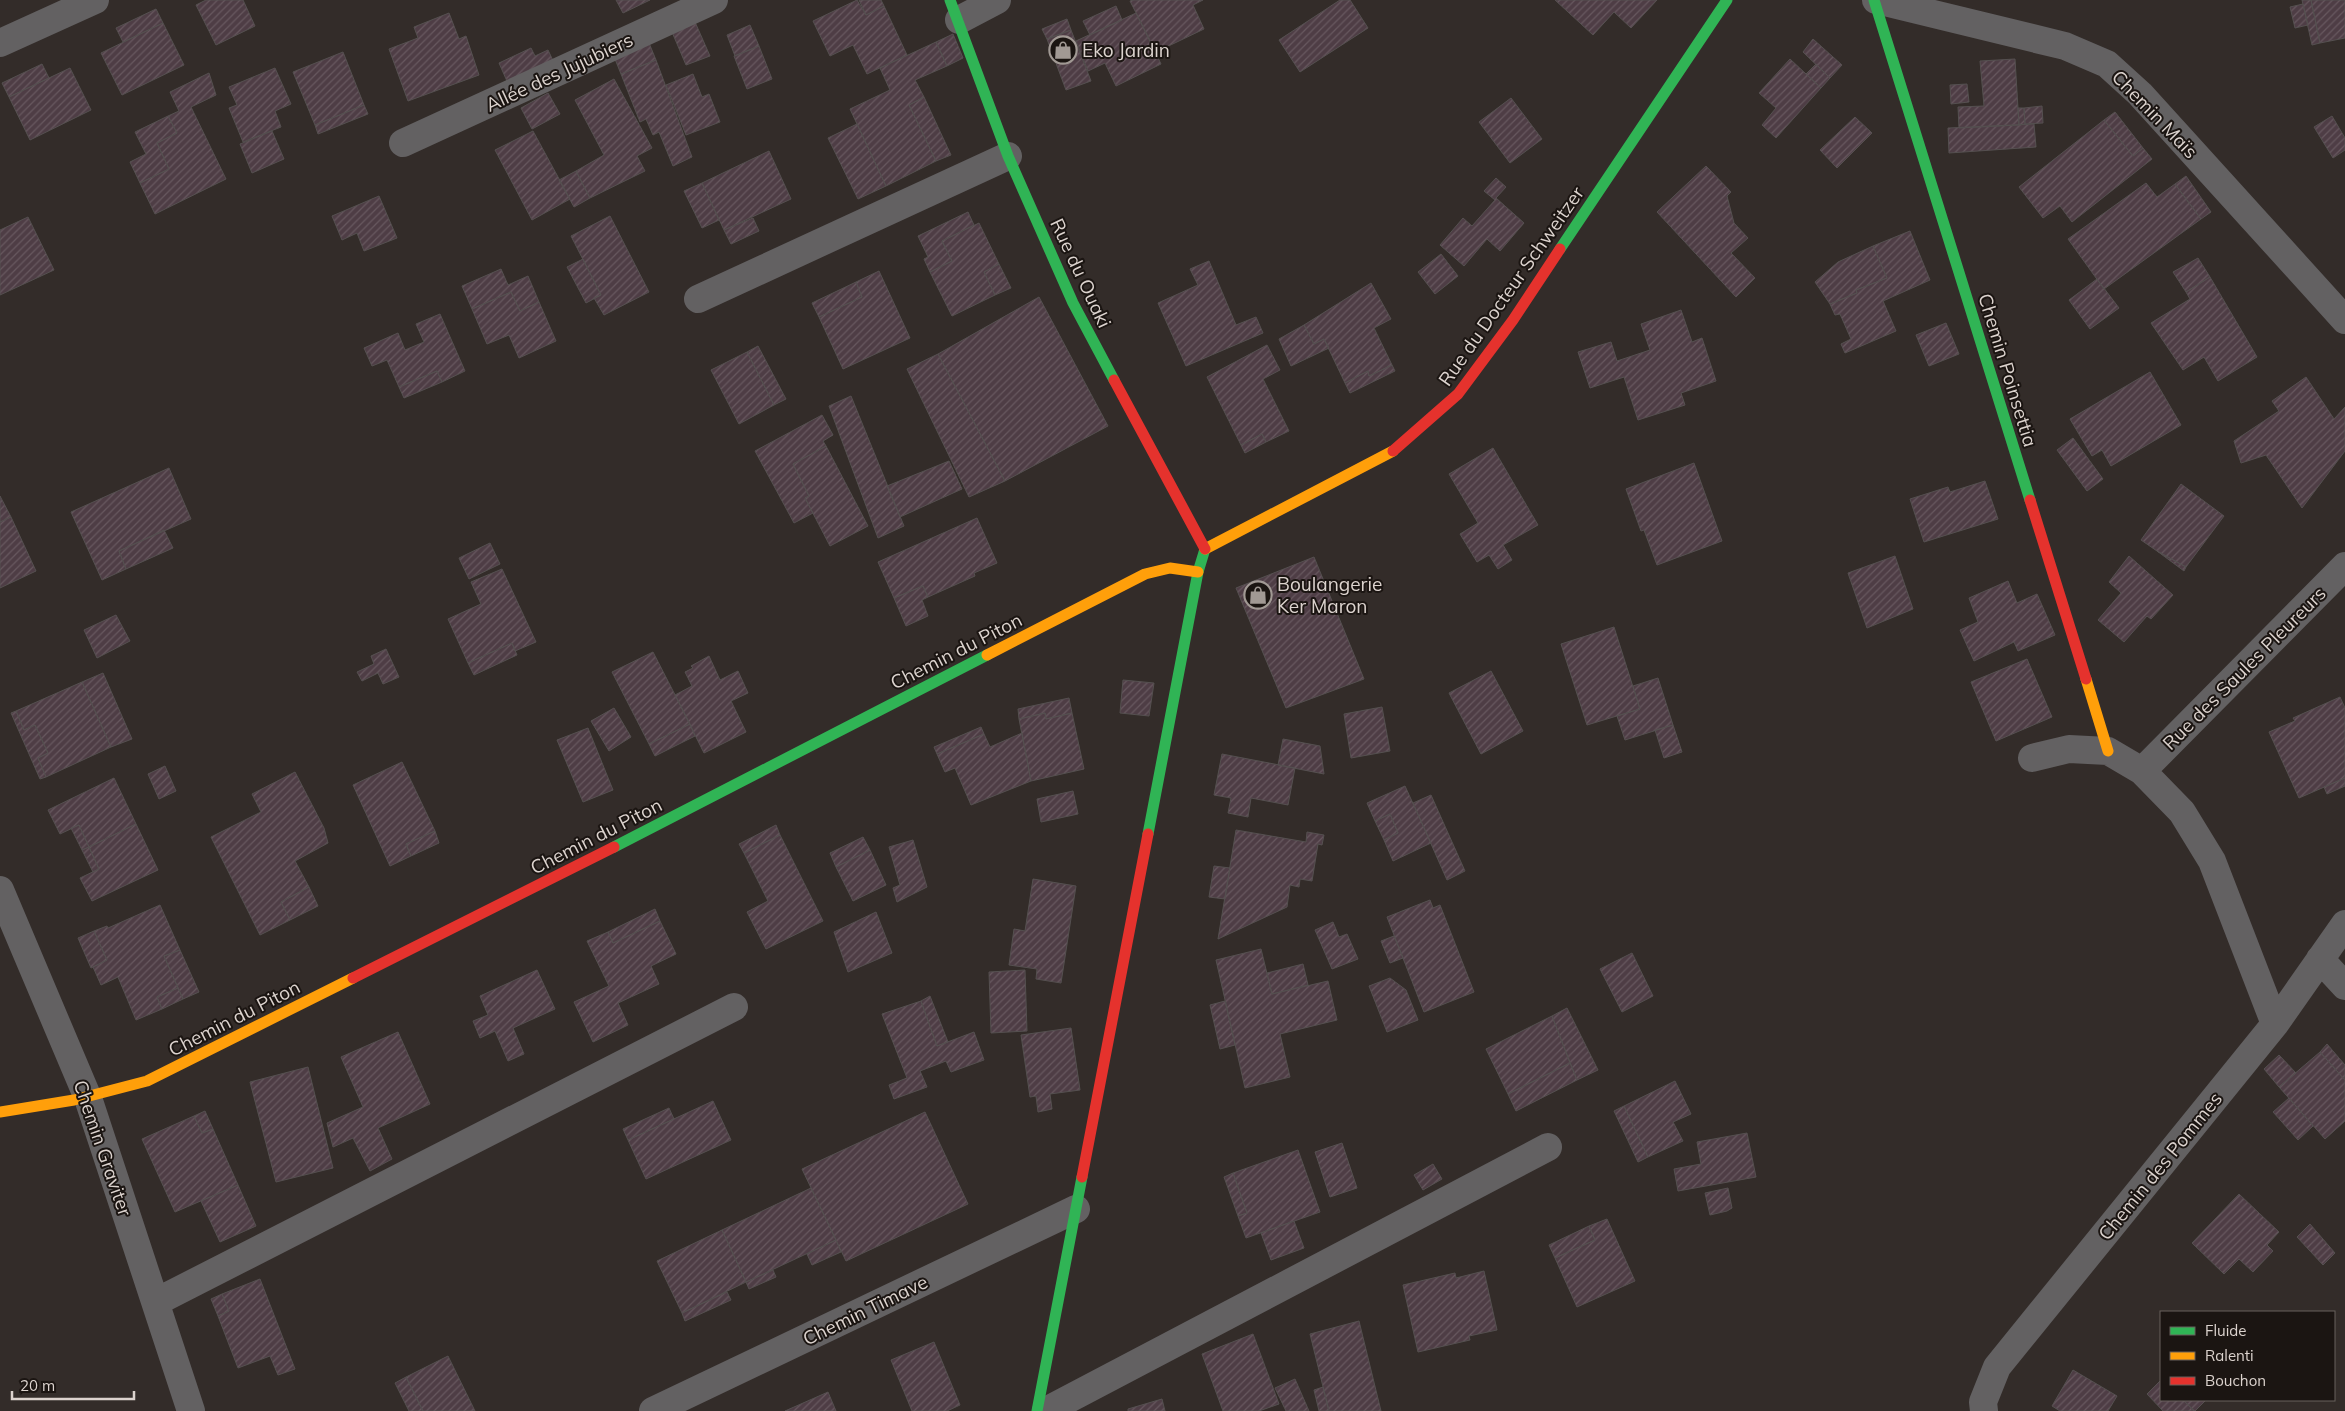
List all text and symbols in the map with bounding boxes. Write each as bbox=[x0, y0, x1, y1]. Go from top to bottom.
street label: Allée des Jujubiers bbox=[481, 27, 637, 117]
shop icon: Eko Jardin bbox=[1048, 35, 1078, 65]
place label: Eko Jardin bbox=[1082, 38, 1170, 62]
street label: Chemin Maïs bbox=[2107, 65, 2203, 163]
street label: Rue du Docteur Schweitzer bbox=[1433, 182, 1589, 390]
street label: Rue du Ouaki bbox=[1045, 214, 1117, 332]
street label: Chemin Poinsettia bbox=[1973, 290, 2043, 450]
place label: Boulangerie Ker Maron bbox=[1277, 572, 1382, 618]
shop icon: Boulangerie Ker Maron bbox=[1243, 580, 1273, 610]
street label: Rue des Saules Pleureurs bbox=[2157, 581, 2331, 755]
street label: Chemin du Piton bbox=[886, 608, 1026, 694]
street label: Chemin du Piton bbox=[526, 793, 666, 879]
street label: Chemin du Piton bbox=[164, 975, 304, 1061]
street label: Chemin Graviter bbox=[69, 1077, 138, 1219]
street label: Chemin des Pommes bbox=[2093, 1087, 2227, 1245]
street label: Chemin Timave bbox=[799, 1269, 931, 1351]
legend bbox=[2160, 1311, 2335, 1401]
text: Fluide bbox=[2205, 1321, 2246, 1340]
text: Ralenti bbox=[2205, 1346, 2254, 1365]
scale bar bbox=[12, 1368, 135, 1400]
text: Bouchon bbox=[2205, 1371, 2266, 1390]
text: 20 m bbox=[20, 1376, 55, 1395]

